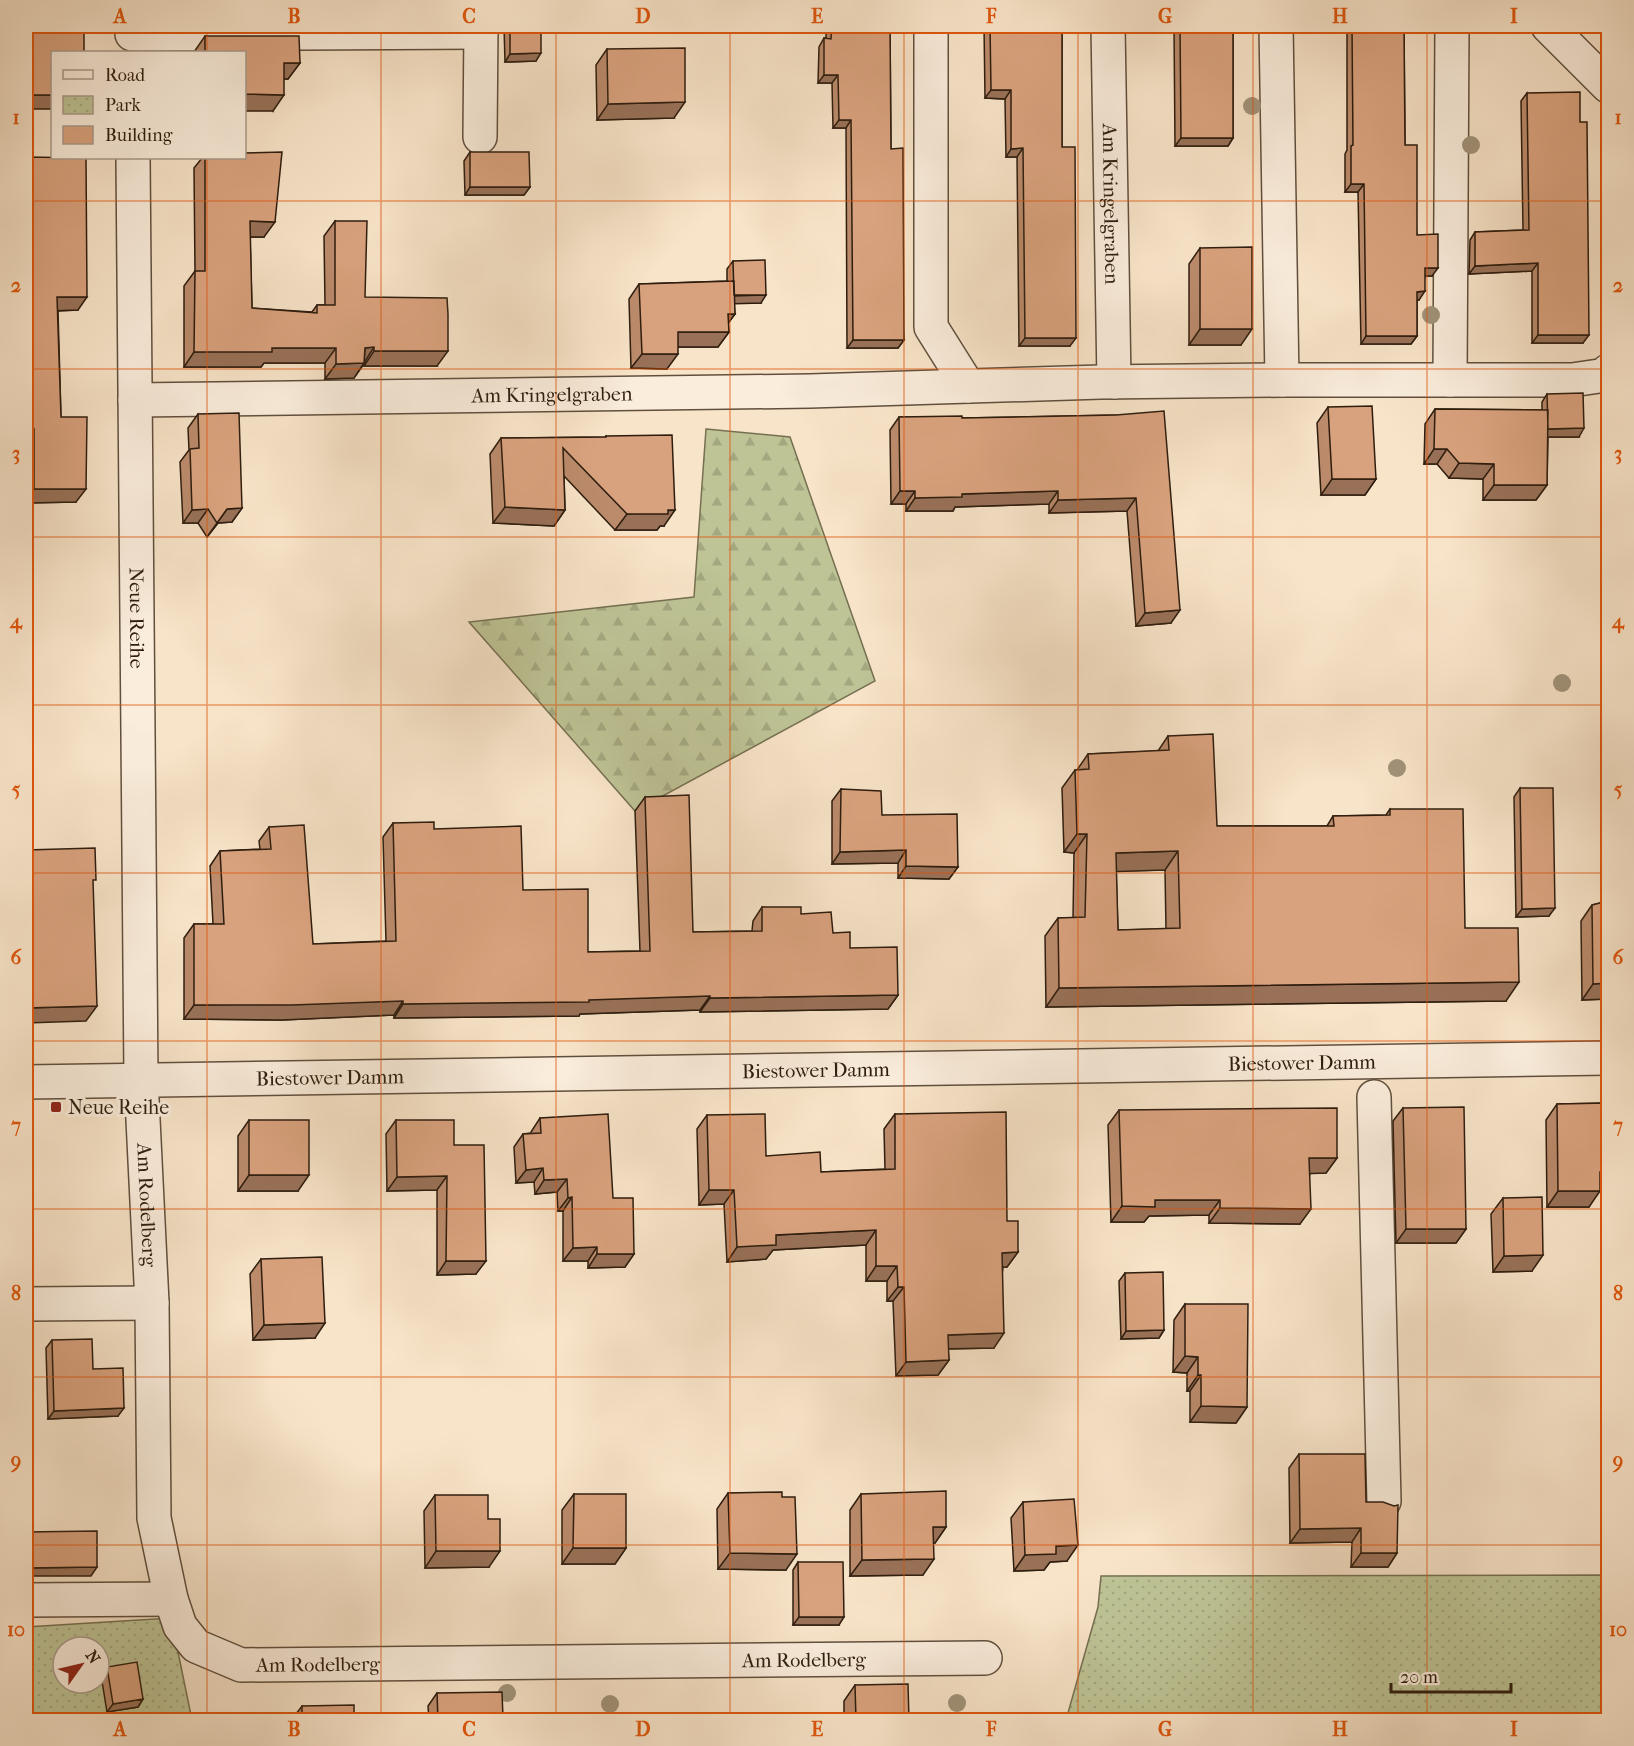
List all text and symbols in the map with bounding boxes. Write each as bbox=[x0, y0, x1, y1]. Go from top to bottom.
text: A bbox=[112, 5, 128, 28]
text: B bbox=[287, 5, 301, 28]
text: C bbox=[462, 5, 476, 28]
text: D bbox=[635, 5, 651, 28]
text: E bbox=[811, 5, 823, 28]
text: F bbox=[985, 5, 997, 28]
text: G bbox=[1158, 5, 1172, 28]
text: H bbox=[1332, 5, 1348, 28]
text: I bbox=[1510, 5, 1518, 28]
legend bbox=[51, 51, 246, 159]
text: Road bbox=[105, 65, 145, 86]
text: Park bbox=[105, 95, 142, 116]
text: 1 bbox=[12, 106, 20, 129]
text: 1 bbox=[1614, 106, 1622, 129]
street label: Am Kringelgraben bbox=[1098, 122, 1123, 285]
text: Building bbox=[105, 125, 173, 146]
text: 2 bbox=[11, 274, 21, 297]
text: 2 bbox=[1613, 274, 1623, 297]
street label: Am Kringelgraben bbox=[470, 382, 633, 408]
text: 3 bbox=[12, 442, 20, 465]
text: 3 bbox=[1614, 442, 1622, 465]
street label: Neue Reihe bbox=[125, 567, 148, 669]
text: 4 bbox=[9, 610, 23, 634]
text: 4 bbox=[1611, 610, 1625, 634]
text: 5 bbox=[12, 778, 21, 801]
text: 5 bbox=[1614, 778, 1623, 801]
text: 6 bbox=[11, 946, 23, 969]
text: 6 bbox=[1613, 946, 1625, 969]
street label: Biestower Damm bbox=[1228, 1051, 1376, 1076]
street label: Biestower Damm bbox=[742, 1058, 890, 1083]
street label: Biestower Damm bbox=[256, 1065, 404, 1091]
place label: Neue Reihe bbox=[68, 1096, 169, 1119]
marker: Neue Reihe bbox=[49, 1100, 63, 1114]
text: 7 bbox=[10, 1114, 21, 1137]
text: 7 bbox=[1612, 1114, 1623, 1137]
street label: Am Rodelberg bbox=[132, 1141, 161, 1268]
text: 8 bbox=[11, 1282, 21, 1305]
text: 8 bbox=[1613, 1282, 1623, 1305]
text: 9 bbox=[10, 1450, 21, 1473]
text: 9 bbox=[1612, 1450, 1623, 1473]
text: 10 bbox=[7, 1618, 25, 1641]
text: 10 bbox=[1609, 1618, 1627, 1641]
north arrow bbox=[51, 1635, 111, 1695]
text: N bbox=[82, 1647, 105, 1668]
street label: Am Rodelberg bbox=[741, 1648, 866, 1672]
street label: Am Rodelberg bbox=[255, 1653, 380, 1677]
scale bar bbox=[1391, 1656, 1511, 1694]
text: 20 m bbox=[1400, 1667, 1438, 1688]
text: A bbox=[112, 1718, 128, 1741]
text: B bbox=[287, 1718, 301, 1741]
text: C bbox=[462, 1718, 476, 1741]
text: D bbox=[635, 1718, 651, 1741]
text: E bbox=[811, 1718, 823, 1741]
text: F bbox=[985, 1718, 997, 1741]
text: G bbox=[1158, 1718, 1172, 1741]
text: H bbox=[1332, 1718, 1348, 1741]
text: I bbox=[1510, 1718, 1518, 1741]

